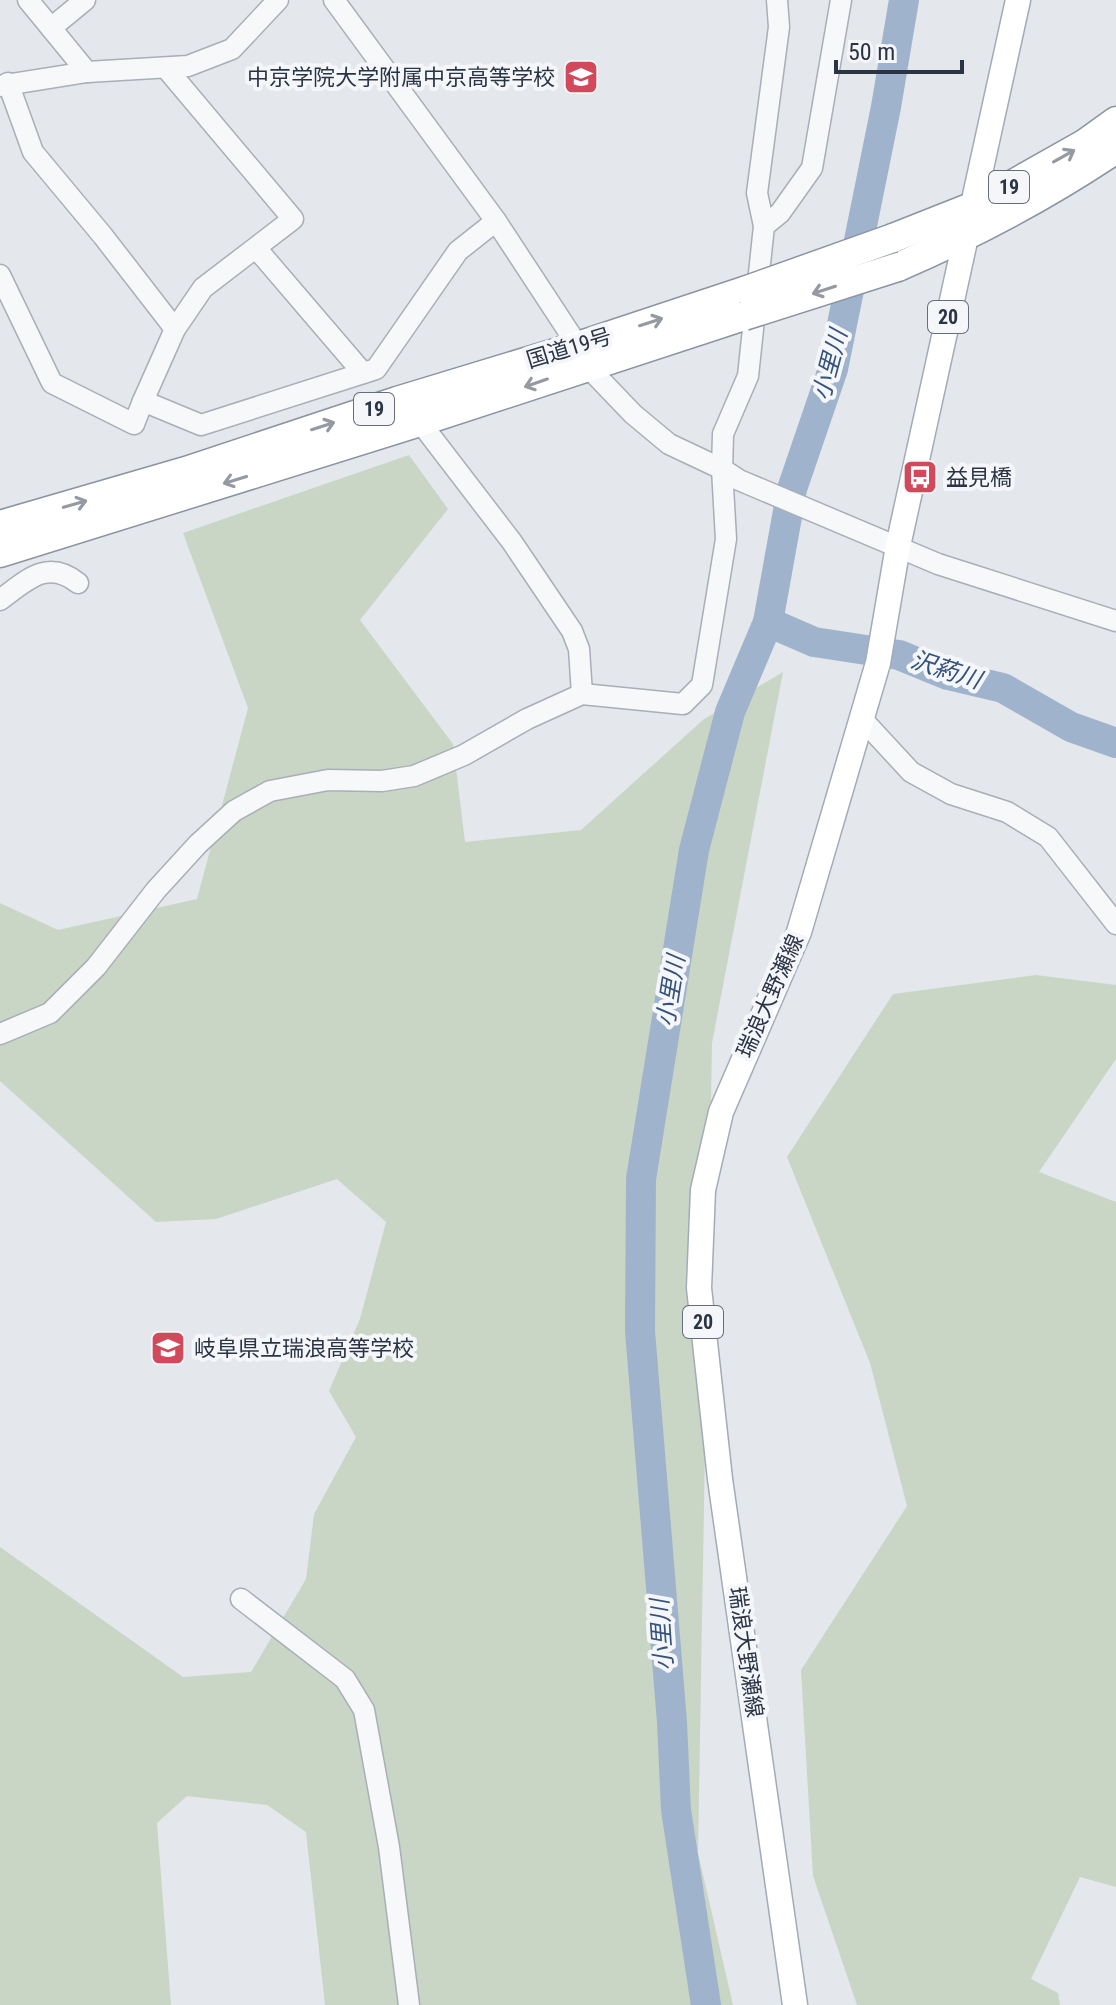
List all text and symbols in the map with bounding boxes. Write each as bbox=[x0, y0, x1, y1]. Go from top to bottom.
scale bar bbox=[836, 24, 962, 74]
text: 50 m bbox=[848, 38, 895, 66]
school or university icon: 中京学院大学附属中京高等学校 bbox=[562, 58, 600, 96]
place label: 中京学院大学附属中京高等学校 bbox=[247, 65, 555, 90]
one-way arrow bbox=[1052, 147, 1076, 163]
road number: 19 bbox=[989, 171, 1029, 203]
one-way arrow bbox=[812, 284, 837, 299]
road number: 20 bbox=[928, 301, 968, 333]
one-way arrow bbox=[638, 314, 663, 328]
street label: 国道19号 bbox=[523, 323, 615, 373]
water label: 小里川 bbox=[807, 324, 854, 403]
one-way arrow bbox=[524, 377, 549, 392]
road number: 19 bbox=[354, 393, 394, 425]
one-way arrow bbox=[310, 417, 335, 432]
bus stop icon: 益見橋 bbox=[901, 458, 939, 496]
place label: 益見橋 bbox=[946, 465, 1012, 490]
one-way arrow bbox=[223, 473, 249, 488]
one-way arrow bbox=[61, 495, 87, 510]
water label: 沢葯川 bbox=[907, 646, 987, 695]
street label: 瑞浪大野瀬線 bbox=[732, 931, 808, 1061]
water label: 小里川 bbox=[652, 950, 691, 1029]
road number: 20 bbox=[683, 1306, 723, 1338]
school or university icon: 岐阜県立瑞浪高等学校 bbox=[149, 1329, 187, 1367]
place label: 岐阜県立瑞浪高等学校 bbox=[194, 1336, 414, 1361]
street label: 瑞浪大野瀬線 bbox=[724, 1585, 768, 1719]
water label: 小里川 bbox=[645, 1595, 678, 1672]

